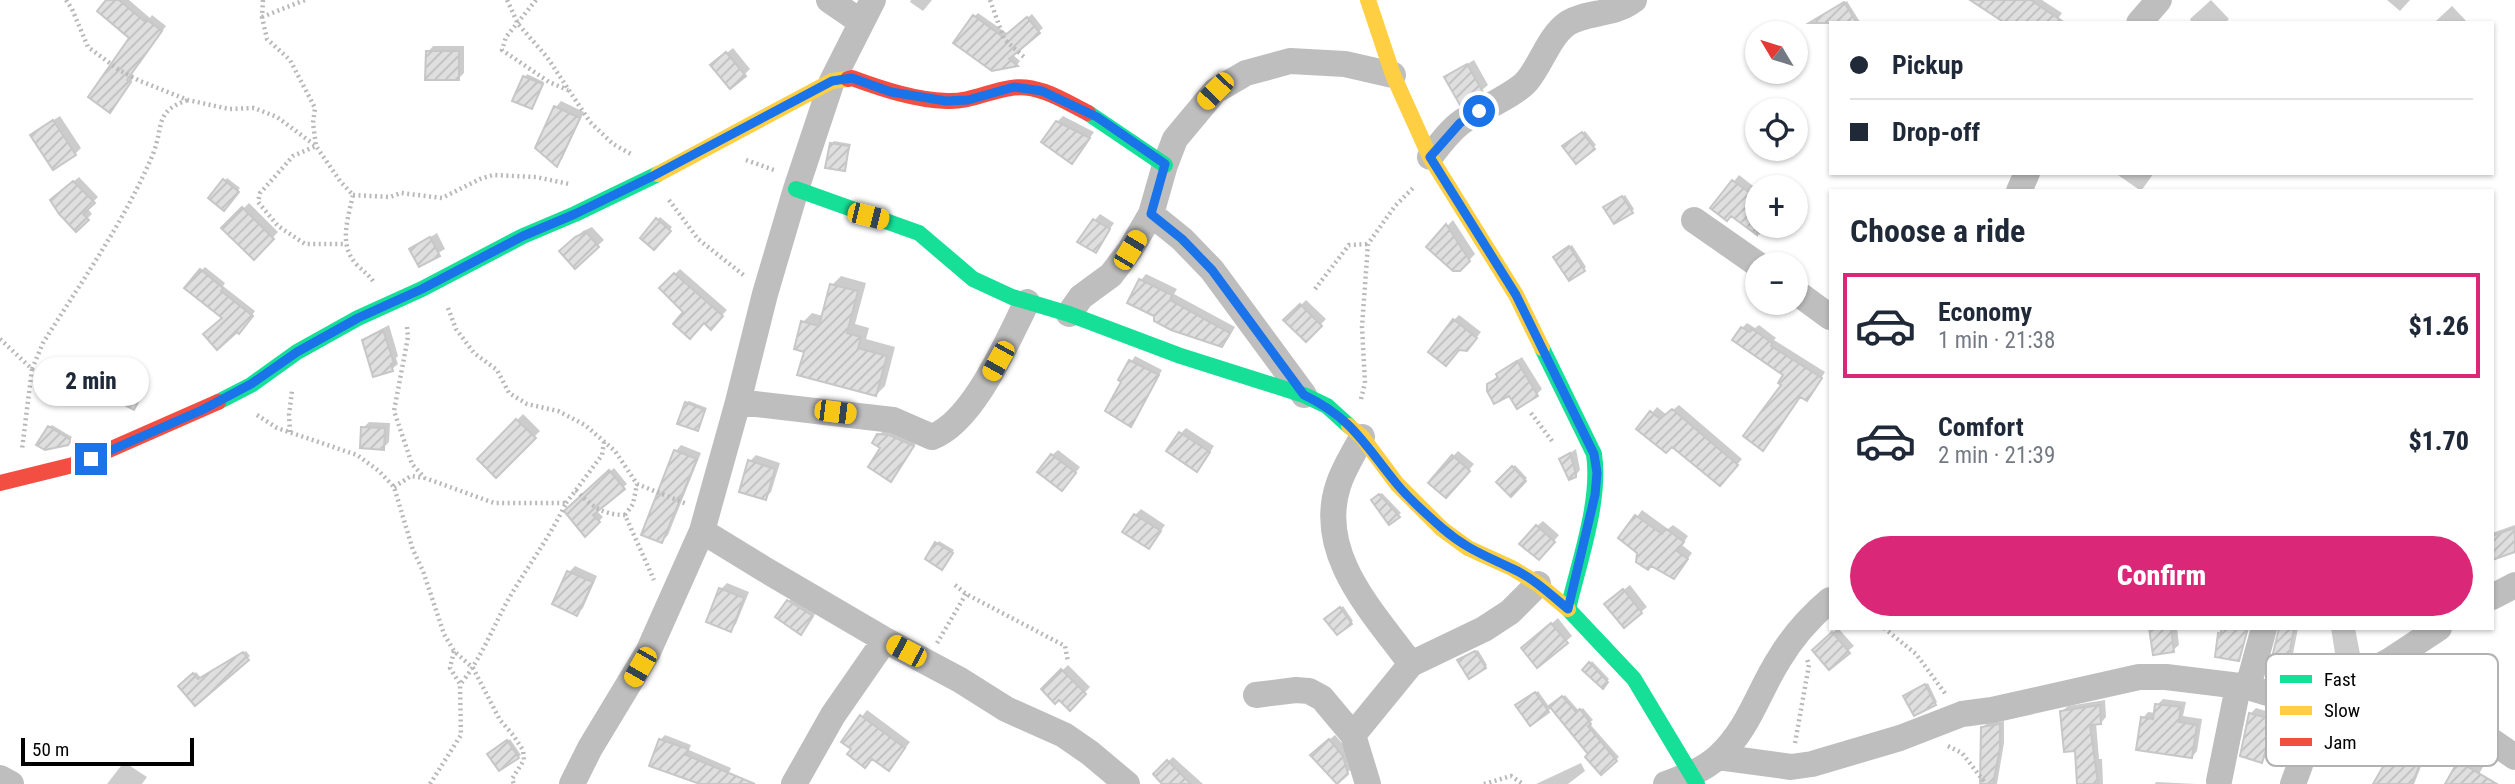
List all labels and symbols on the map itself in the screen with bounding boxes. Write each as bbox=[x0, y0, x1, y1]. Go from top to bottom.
north arrow bbox=[1745, 21, 1808, 84]
car bbox=[1193, 69, 1238, 113]
route start bbox=[1463, 95, 1495, 127]
car bbox=[846, 201, 891, 231]
car bbox=[1111, 227, 1150, 273]
car bbox=[979, 338, 1018, 384]
callout: 2 min bbox=[33, 358, 149, 406]
car bbox=[813, 399, 858, 425]
route end bbox=[75, 443, 107, 475]
car bbox=[883, 632, 930, 670]
car bbox=[621, 644, 660, 690]
legend bbox=[2266, 654, 2498, 766]
text: Fast bbox=[2324, 668, 2356, 691]
text: Slow bbox=[2324, 699, 2360, 722]
text: Jam bbox=[2324, 731, 2357, 754]
scale bar bbox=[21, 735, 194, 767]

